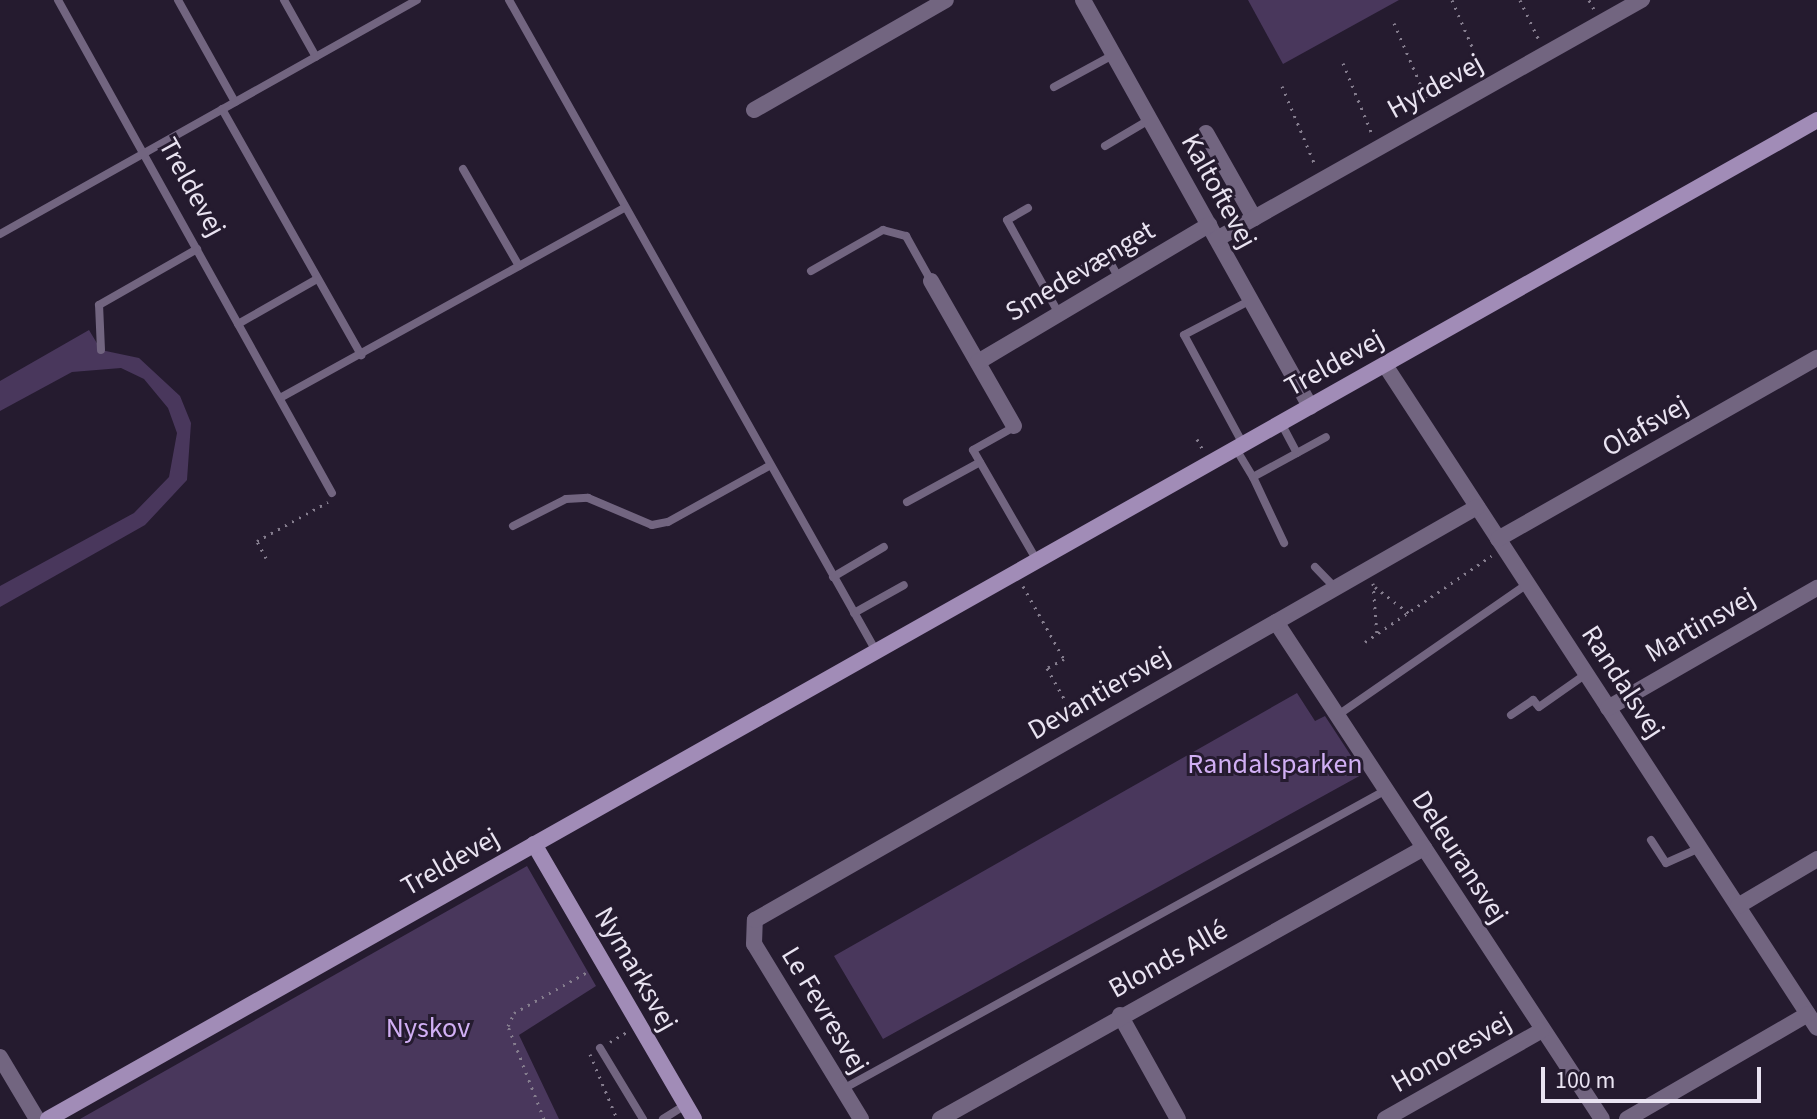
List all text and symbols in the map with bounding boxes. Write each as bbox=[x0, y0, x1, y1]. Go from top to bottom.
street label: Hyrdevej bbox=[1381, 46, 1489, 126]
street label: Kaltoftevej bbox=[1174, 128, 1264, 254]
street label: Treldevej bbox=[151, 132, 233, 242]
street label: Smedevænget bbox=[999, 213, 1161, 329]
street label: Treldevej bbox=[1279, 322, 1389, 404]
street label: Olafsvej bbox=[1596, 388, 1694, 464]
street label: Martinsvej bbox=[1639, 580, 1761, 670]
street label: Randalsvej bbox=[1574, 619, 1672, 745]
street label: Devantiersvej bbox=[1022, 639, 1176, 747]
park label: Randalsparken bbox=[1187, 747, 1363, 781]
street label: Deleuransvej bbox=[1405, 784, 1515, 930]
street label: Treldevej bbox=[395, 821, 505, 903]
street label: Nymarksvej bbox=[587, 901, 685, 1037]
street label: Blonds Allé bbox=[1103, 913, 1233, 1005]
street label: Le Fevresvej bbox=[774, 940, 876, 1080]
street label: Honoresvej bbox=[1385, 1004, 1517, 1100]
park label: Nyskov bbox=[386, 1011, 470, 1045]
scale bar bbox=[1545, 1051, 1765, 1101]
text: 100 m bbox=[1555, 1063, 1615, 1098]

